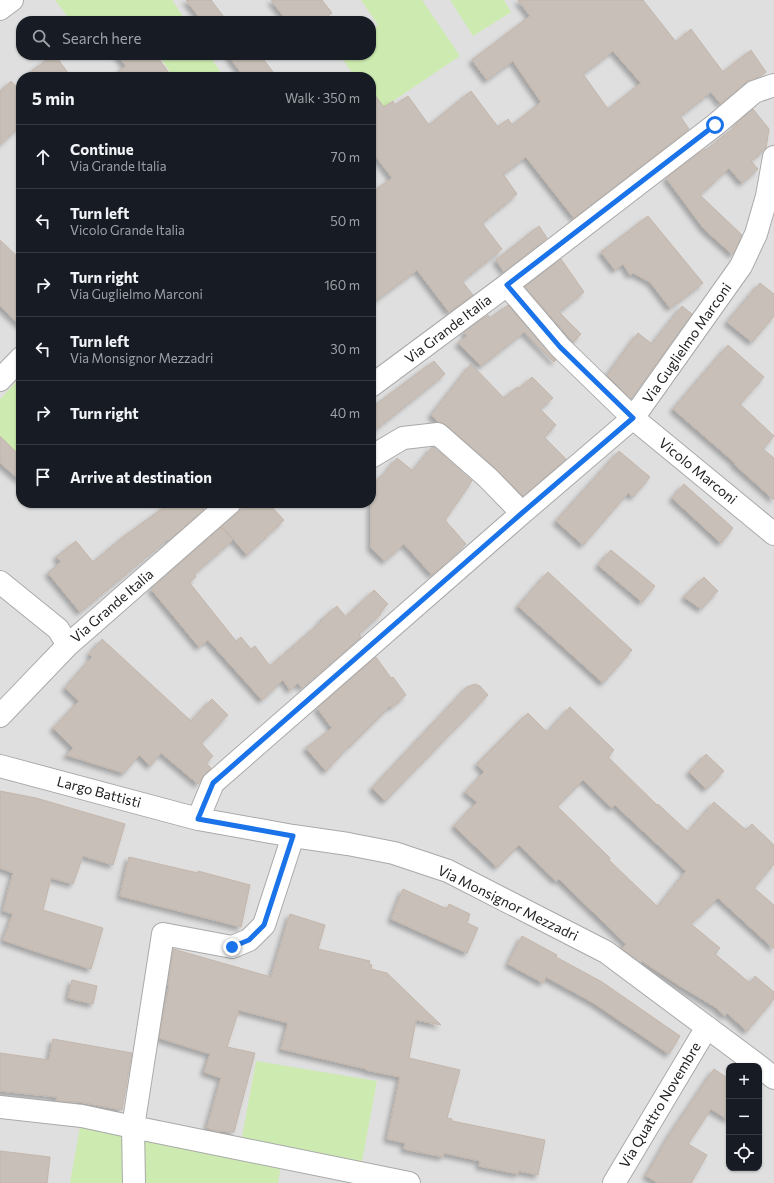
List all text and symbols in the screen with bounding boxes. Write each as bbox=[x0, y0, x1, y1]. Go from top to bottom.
search box bbox=[16, 16, 376, 60]
icon: search bbox=[30, 27, 52, 49]
text: Search here bbox=[62, 29, 141, 47]
text: 5 min bbox=[32, 88, 75, 109]
text: Walk · 350 m bbox=[285, 90, 360, 106]
route start bbox=[706, 116, 724, 134]
text: Continue bbox=[70, 140, 134, 158]
icon: ahead bbox=[32, 146, 54, 168]
text: 70 m bbox=[331, 149, 360, 165]
text: Via Grande Italia bbox=[70, 158, 166, 174]
text: Turn left bbox=[70, 204, 129, 222]
icon: left bbox=[32, 210, 54, 232]
text: 50 m bbox=[330, 213, 360, 229]
text: Vicolo Grande Italia bbox=[70, 222, 185, 238]
text: Turn right bbox=[70, 268, 139, 286]
icon: right bbox=[32, 274, 54, 296]
text: 160 m bbox=[324, 277, 360, 293]
street label: Via Guglielmo Marconi bbox=[639, 279, 735, 406]
text: Via Guglielmo Marconi bbox=[70, 286, 203, 302]
street label: Via Grande Italia bbox=[401, 291, 494, 367]
text: Turn left bbox=[70, 332, 129, 350]
icon: left bbox=[32, 338, 54, 360]
text: 30 m bbox=[330, 341, 360, 357]
text: Via Monsignor Mezzadri bbox=[70, 350, 213, 366]
icon: right bbox=[32, 402, 54, 424]
text: Turn right bbox=[70, 404, 139, 422]
text: 40 m bbox=[330, 405, 360, 421]
street label: Vicolo Marconi bbox=[656, 434, 741, 507]
icon: arrive bbox=[32, 466, 54, 488]
text: Arrive at destination bbox=[70, 468, 212, 486]
street label: Via Grande Italia bbox=[67, 565, 156, 646]
street label: Largo Battisti bbox=[55, 772, 143, 811]
street label: Via Monsignor Mezzadri bbox=[435, 861, 581, 944]
route end bbox=[223, 938, 241, 956]
street label: Via Quattro Novembre bbox=[615, 1039, 704, 1171]
map controls bbox=[726, 1063, 762, 1171]
button: + bbox=[726, 1063, 762, 1099]
button: − bbox=[726, 1099, 762, 1135]
button: locate bbox=[726, 1135, 762, 1171]

